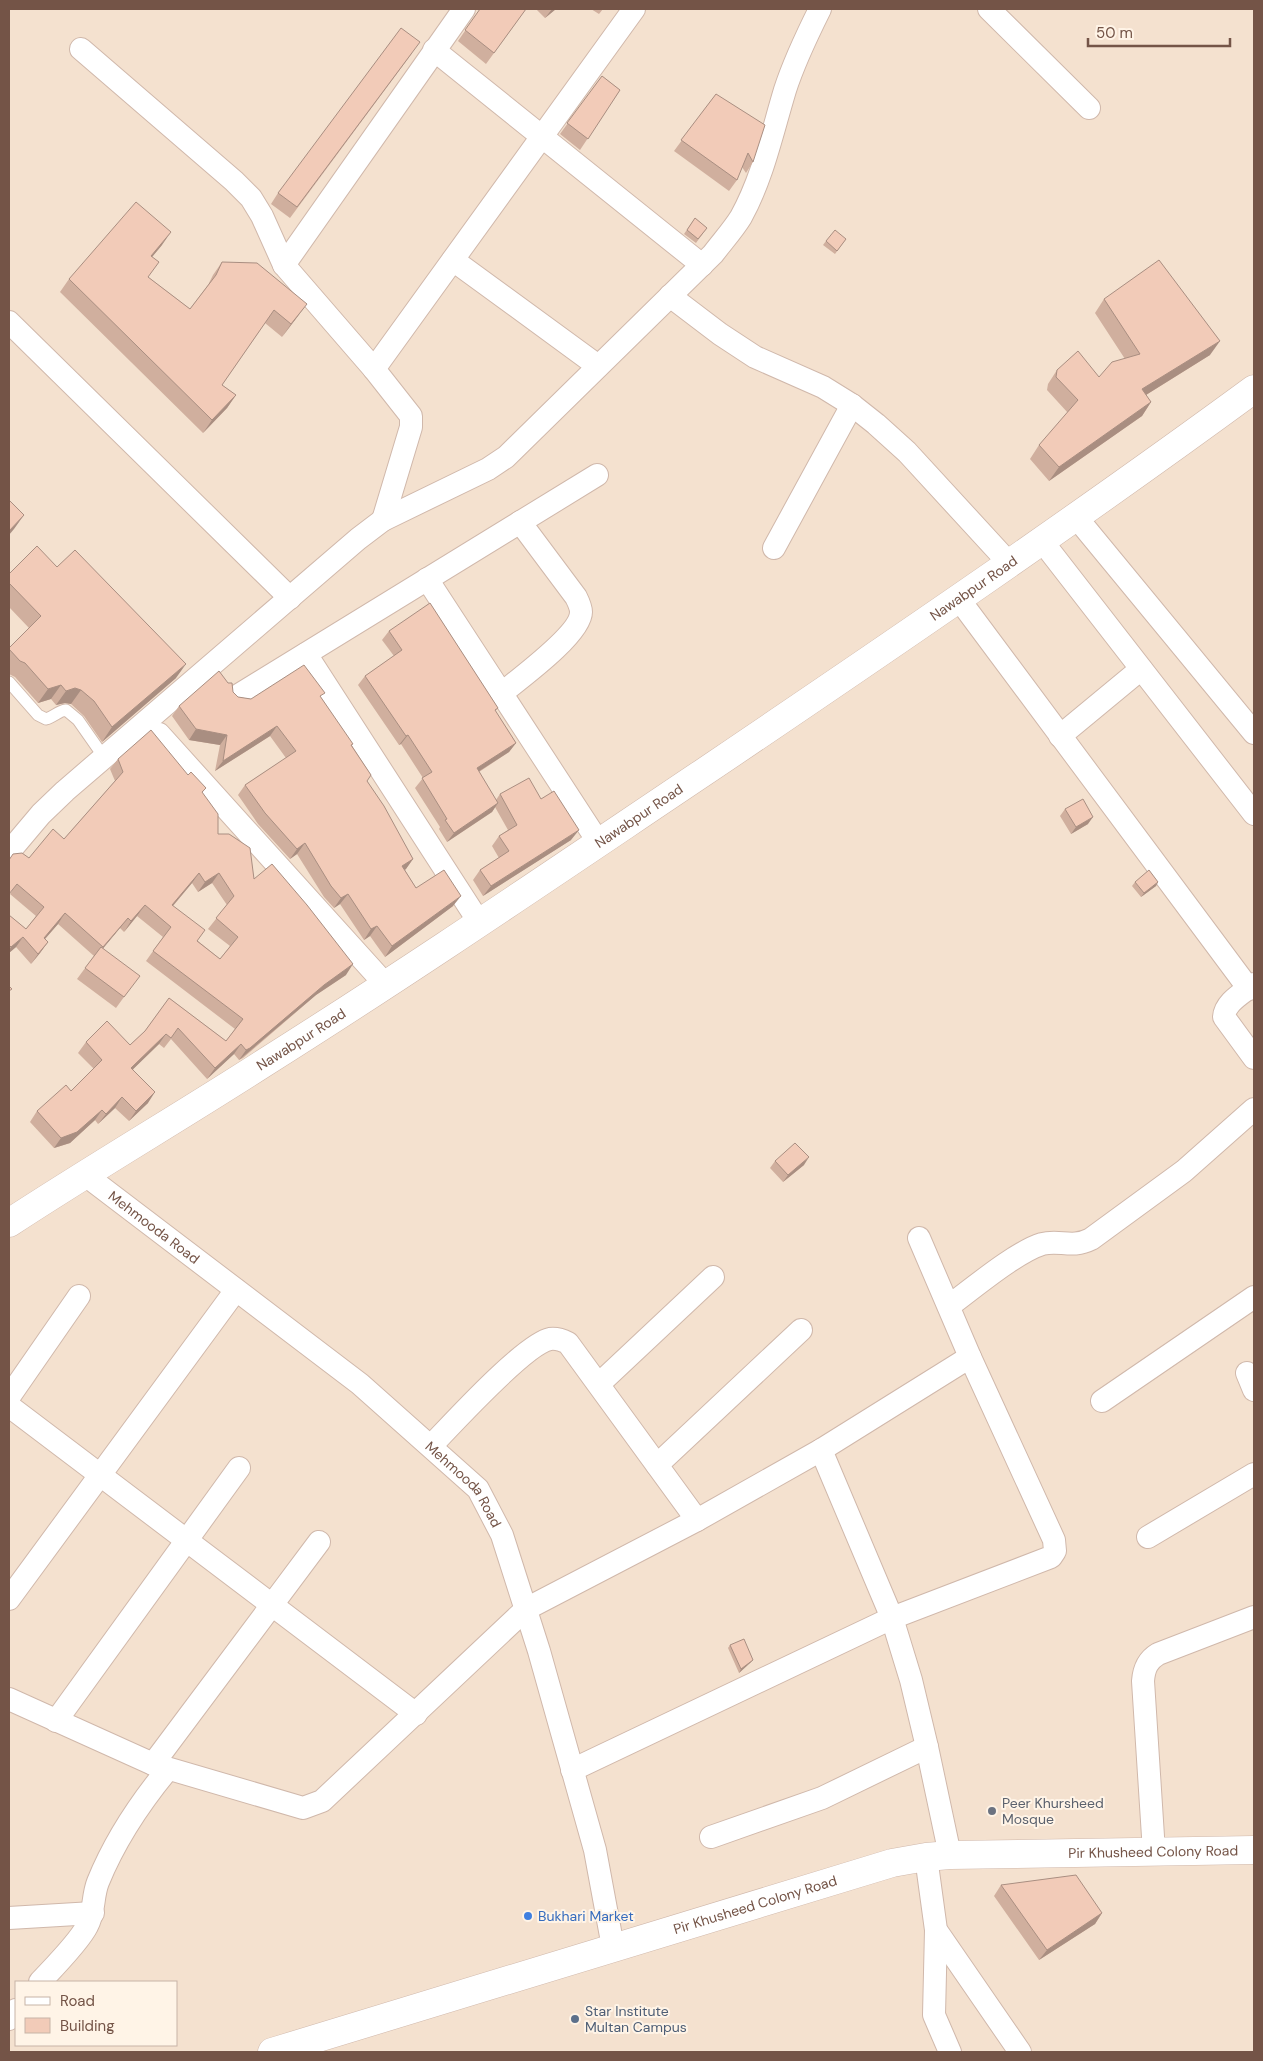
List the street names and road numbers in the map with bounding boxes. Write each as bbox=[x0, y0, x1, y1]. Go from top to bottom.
street label: Nawabpur Road bbox=[926, 552, 1021, 625]
street label: Nawabpur Road bbox=[591, 780, 686, 852]
street label: Nawabpur Road bbox=[253, 1004, 349, 1074]
street label: Mehmooda Road bbox=[105, 1187, 203, 1268]
street label: Mehmooda Road bbox=[422, 1437, 505, 1530]
street label: Pir Khusheed Colony Road bbox=[1068, 1841, 1238, 1862]
street label: Pir Khusheed Colony Road bbox=[671, 1871, 839, 1938]

